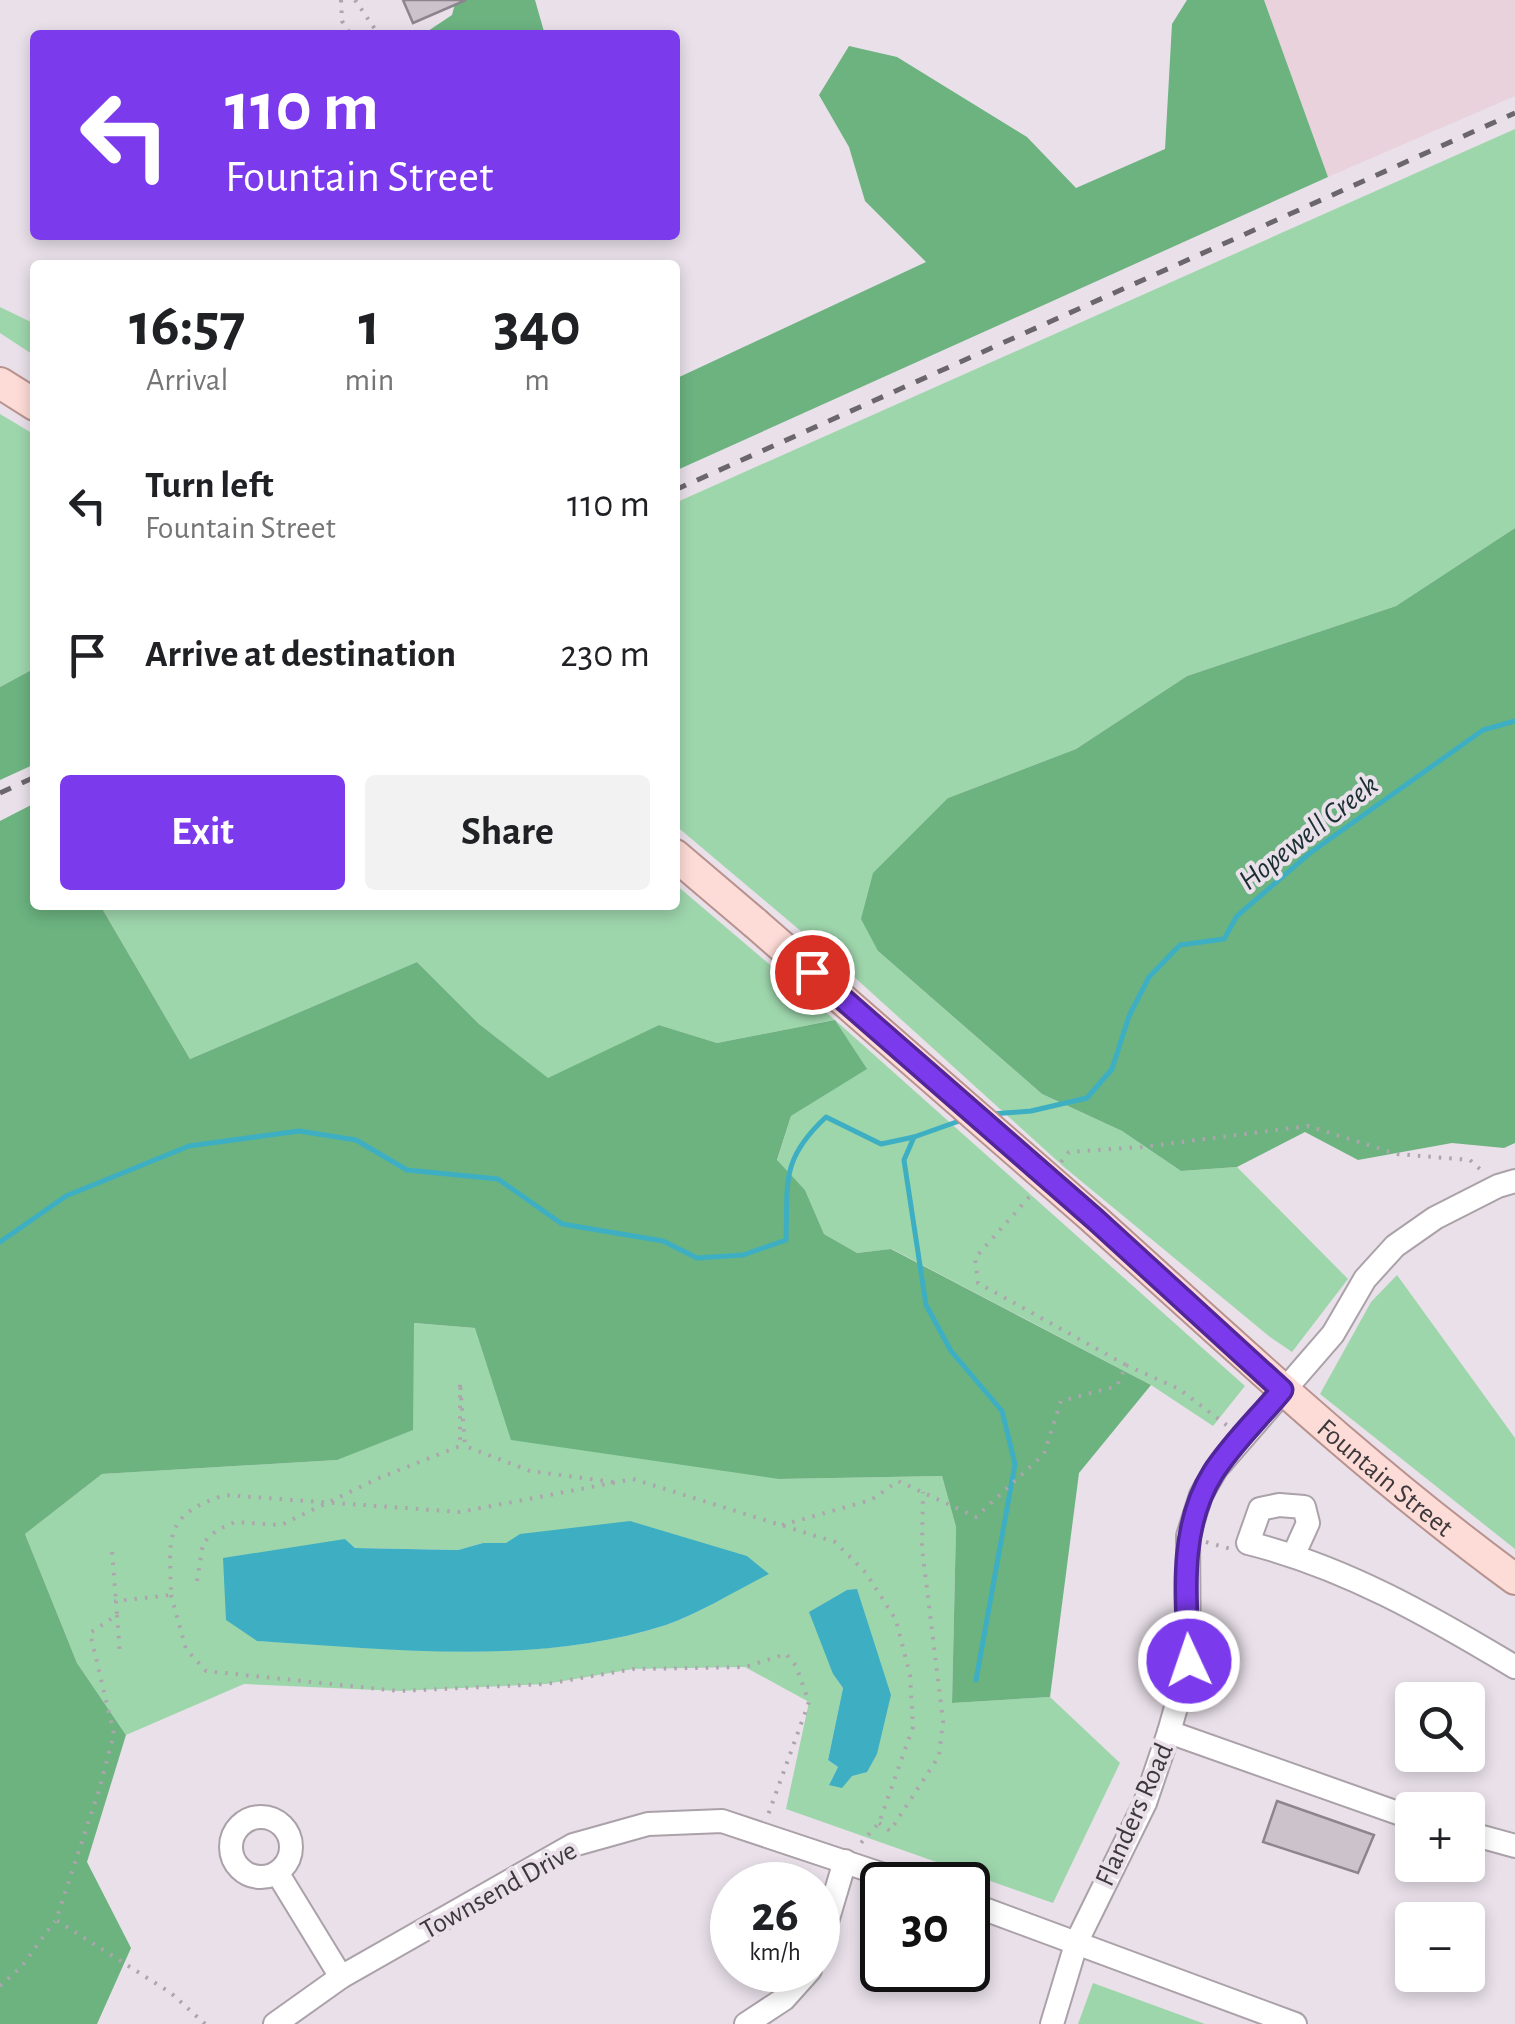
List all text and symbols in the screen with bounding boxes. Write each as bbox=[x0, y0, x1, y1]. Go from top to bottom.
icon: left bbox=[60, 70, 190, 200]
text: 110 m bbox=[225, 73, 379, 143]
text: Fountain Street bbox=[225, 155, 493, 200]
text: 16:57 bbox=[129, 296, 245, 356]
text: 1 bbox=[359, 296, 380, 356]
text: 340 bbox=[494, 296, 581, 356]
text: Arrival bbox=[146, 364, 228, 396]
text: min bbox=[344, 364, 394, 396]
text: m bbox=[524, 364, 550, 396]
text: Turn left bbox=[145, 467, 273, 505]
icon: left bbox=[60, 478, 115, 533]
text: 110 m bbox=[567, 486, 650, 524]
text: Fountain Street bbox=[145, 512, 336, 544]
icon: arrive bbox=[60, 628, 115, 683]
text: Arrive at destination bbox=[145, 636, 456, 674]
text: 230 m bbox=[560, 636, 650, 674]
water label: Hopewell Creek bbox=[1234, 769, 1384, 896]
button: Exit bbox=[60, 775, 345, 890]
button: Share bbox=[365, 775, 650, 890]
pin bbox=[770, 930, 855, 1015]
icon: arrive bbox=[785, 945, 840, 1000]
street label: Fountain Street bbox=[1311, 1414, 1458, 1543]
position arrow bbox=[1137, 1609, 1241, 1713]
map controls bbox=[1395, 1682, 1485, 1992]
button: search bbox=[1395, 1682, 1485, 1772]
street label: Flanders Road bbox=[1091, 1739, 1179, 1891]
button: + bbox=[1395, 1792, 1485, 1882]
street label: Townsend Drive bbox=[416, 1836, 582, 1945]
speed limit sign: 30 bbox=[860, 1862, 990, 1992]
text: 26 bbox=[751, 1890, 799, 1940]
button: − bbox=[1395, 1902, 1485, 1992]
text: km/h bbox=[749, 1940, 801, 1965]

